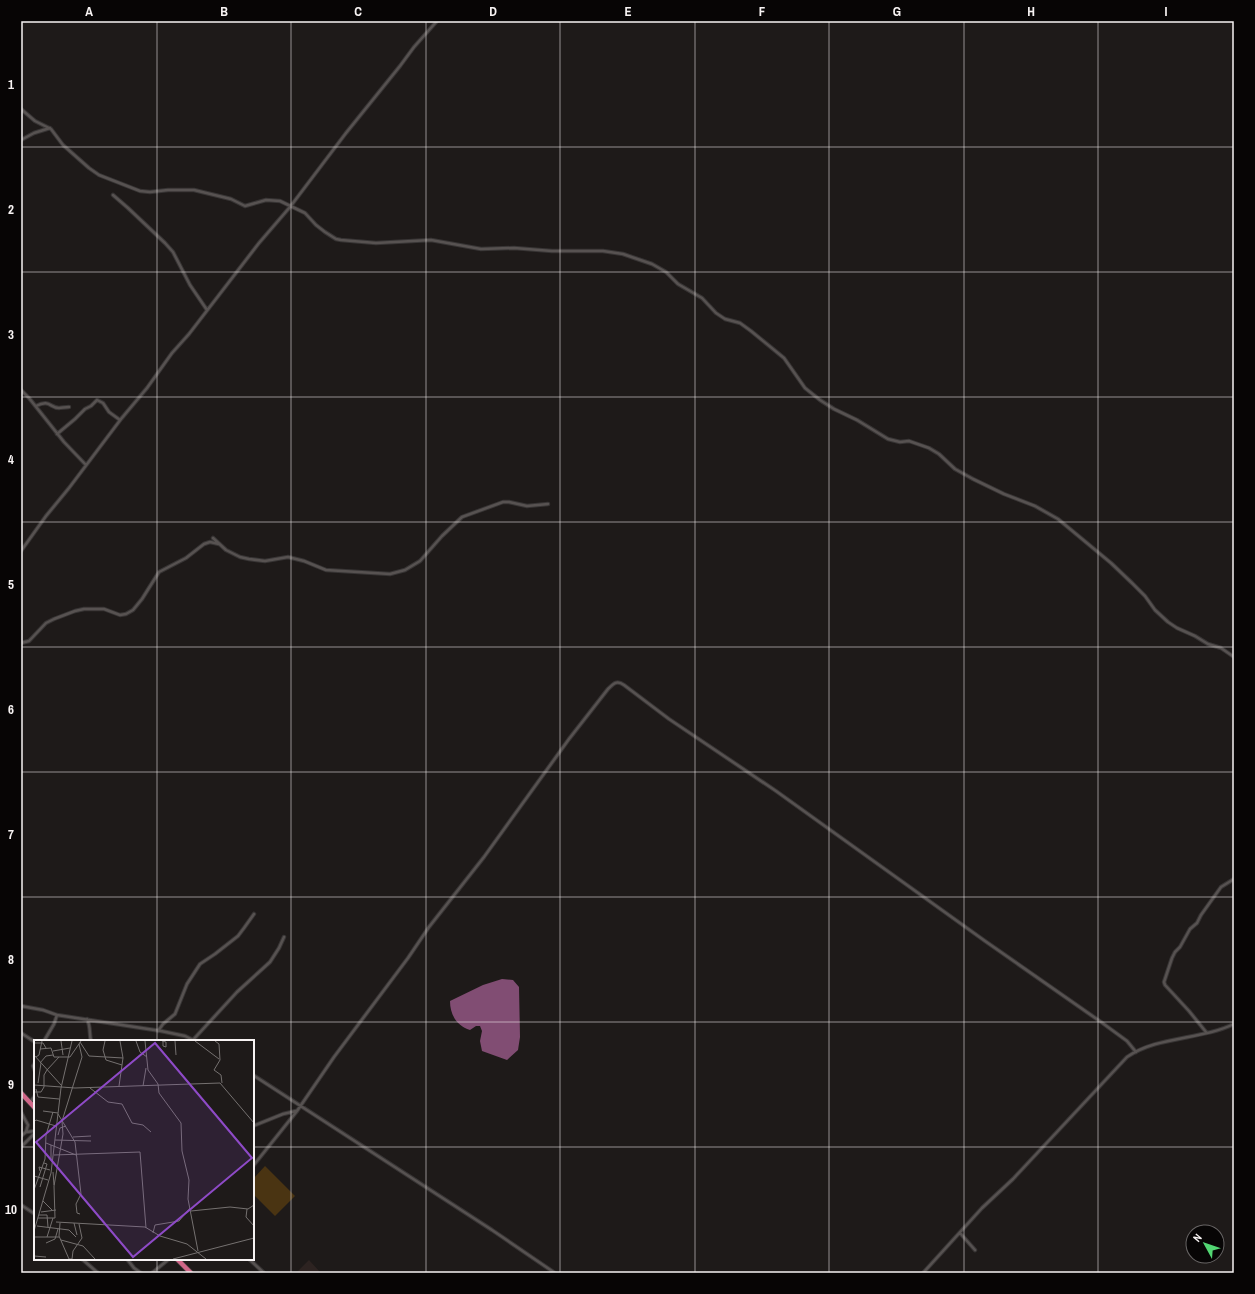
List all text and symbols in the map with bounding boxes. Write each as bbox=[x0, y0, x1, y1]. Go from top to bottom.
text: A bbox=[85, 3, 93, 20]
text: B bbox=[220, 3, 228, 20]
text: C bbox=[354, 3, 362, 20]
text: D bbox=[489, 3, 497, 20]
text: E bbox=[624, 3, 632, 20]
text: F bbox=[759, 3, 766, 20]
text: G bbox=[893, 3, 901, 20]
text: H bbox=[1027, 3, 1035, 20]
text: I bbox=[1165, 3, 1168, 20]
text: 1 bbox=[8, 76, 14, 93]
text: 2 bbox=[8, 201, 14, 218]
text: 3 bbox=[8, 326, 14, 343]
text: 4 bbox=[8, 451, 14, 468]
text: 5 bbox=[8, 576, 14, 593]
text: 6 bbox=[8, 701, 14, 718]
text: 7 bbox=[8, 826, 14, 843]
text: 8 bbox=[8, 951, 14, 968]
inset map bbox=[34, 1040, 254, 1260]
text: 9 bbox=[8, 1076, 14, 1093]
text: 10 bbox=[5, 1201, 17, 1218]
north arrow bbox=[1185, 1224, 1225, 1264]
text: N bbox=[1190, 1231, 1205, 1245]

